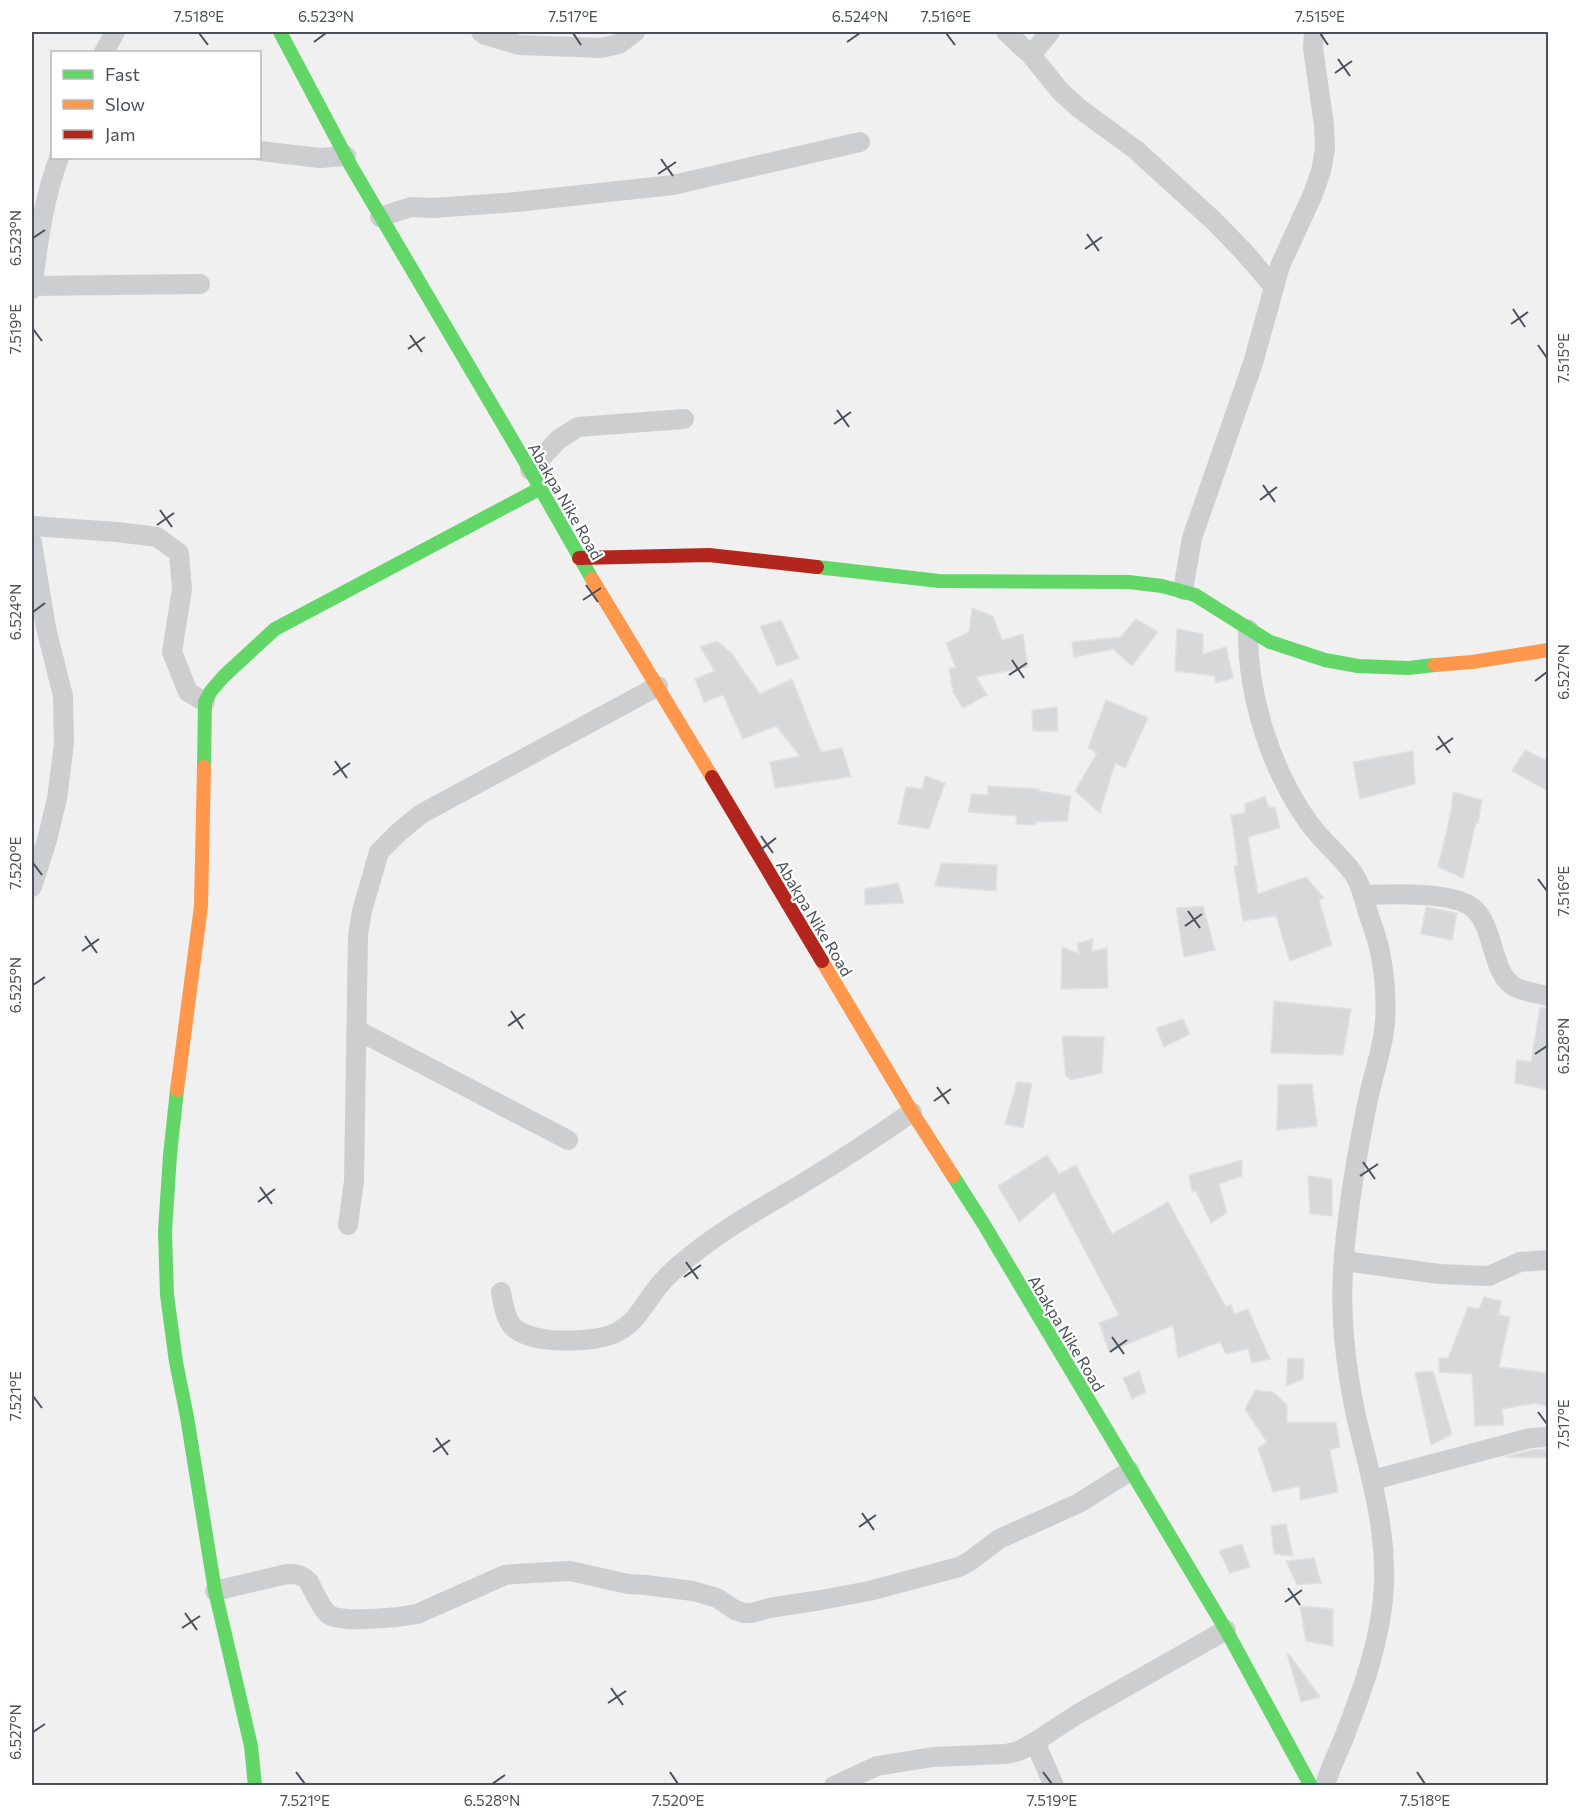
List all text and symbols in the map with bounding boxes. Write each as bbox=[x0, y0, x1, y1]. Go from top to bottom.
text: 7.518°E bbox=[174, 7, 224, 25]
text: 6.523°N bbox=[298, 7, 354, 25]
text: 7.517°E bbox=[548, 7, 598, 25]
text: 6.524°N bbox=[832, 7, 888, 25]
text: 7.516°E bbox=[921, 7, 971, 25]
text: 7.515°E bbox=[1295, 7, 1345, 25]
legend bbox=[51, 51, 261, 159]
text: Fast bbox=[105, 63, 140, 85]
text: Slow bbox=[105, 93, 145, 115]
text: Jam bbox=[105, 123, 135, 145]
text: 6.523°N bbox=[6, 210, 24, 266]
text: 7.519°E bbox=[6, 304, 24, 354]
text: 7.515°E bbox=[1554, 333, 1572, 383]
street label: Abakpa Nike Road bbox=[525, 439, 607, 563]
text: 6.524°N bbox=[6, 584, 24, 640]
text: 6.527°N bbox=[1554, 644, 1572, 700]
text: 7.520°E bbox=[6, 836, 24, 890]
street label: Abakpa Nike Road bbox=[773, 857, 857, 979]
text: 7.516°E bbox=[1554, 866, 1572, 916]
text: 6.525°N bbox=[6, 957, 24, 1013]
text: 6.528°N bbox=[1554, 1018, 1572, 1074]
street label: Abakpa Nike Road bbox=[1025, 1272, 1109, 1394]
text: 7.521°E bbox=[6, 1371, 24, 1421]
text: 7.517°E bbox=[1554, 1399, 1572, 1449]
text: 6.527°N bbox=[6, 1704, 24, 1760]
text: 7.521°E bbox=[280, 1791, 330, 1809]
text: 6.528°N bbox=[464, 1791, 520, 1809]
text: 7.520°E bbox=[651, 1791, 705, 1809]
text: 7.519°E bbox=[1027, 1791, 1077, 1809]
text: 7.518°E bbox=[1400, 1791, 1450, 1809]

